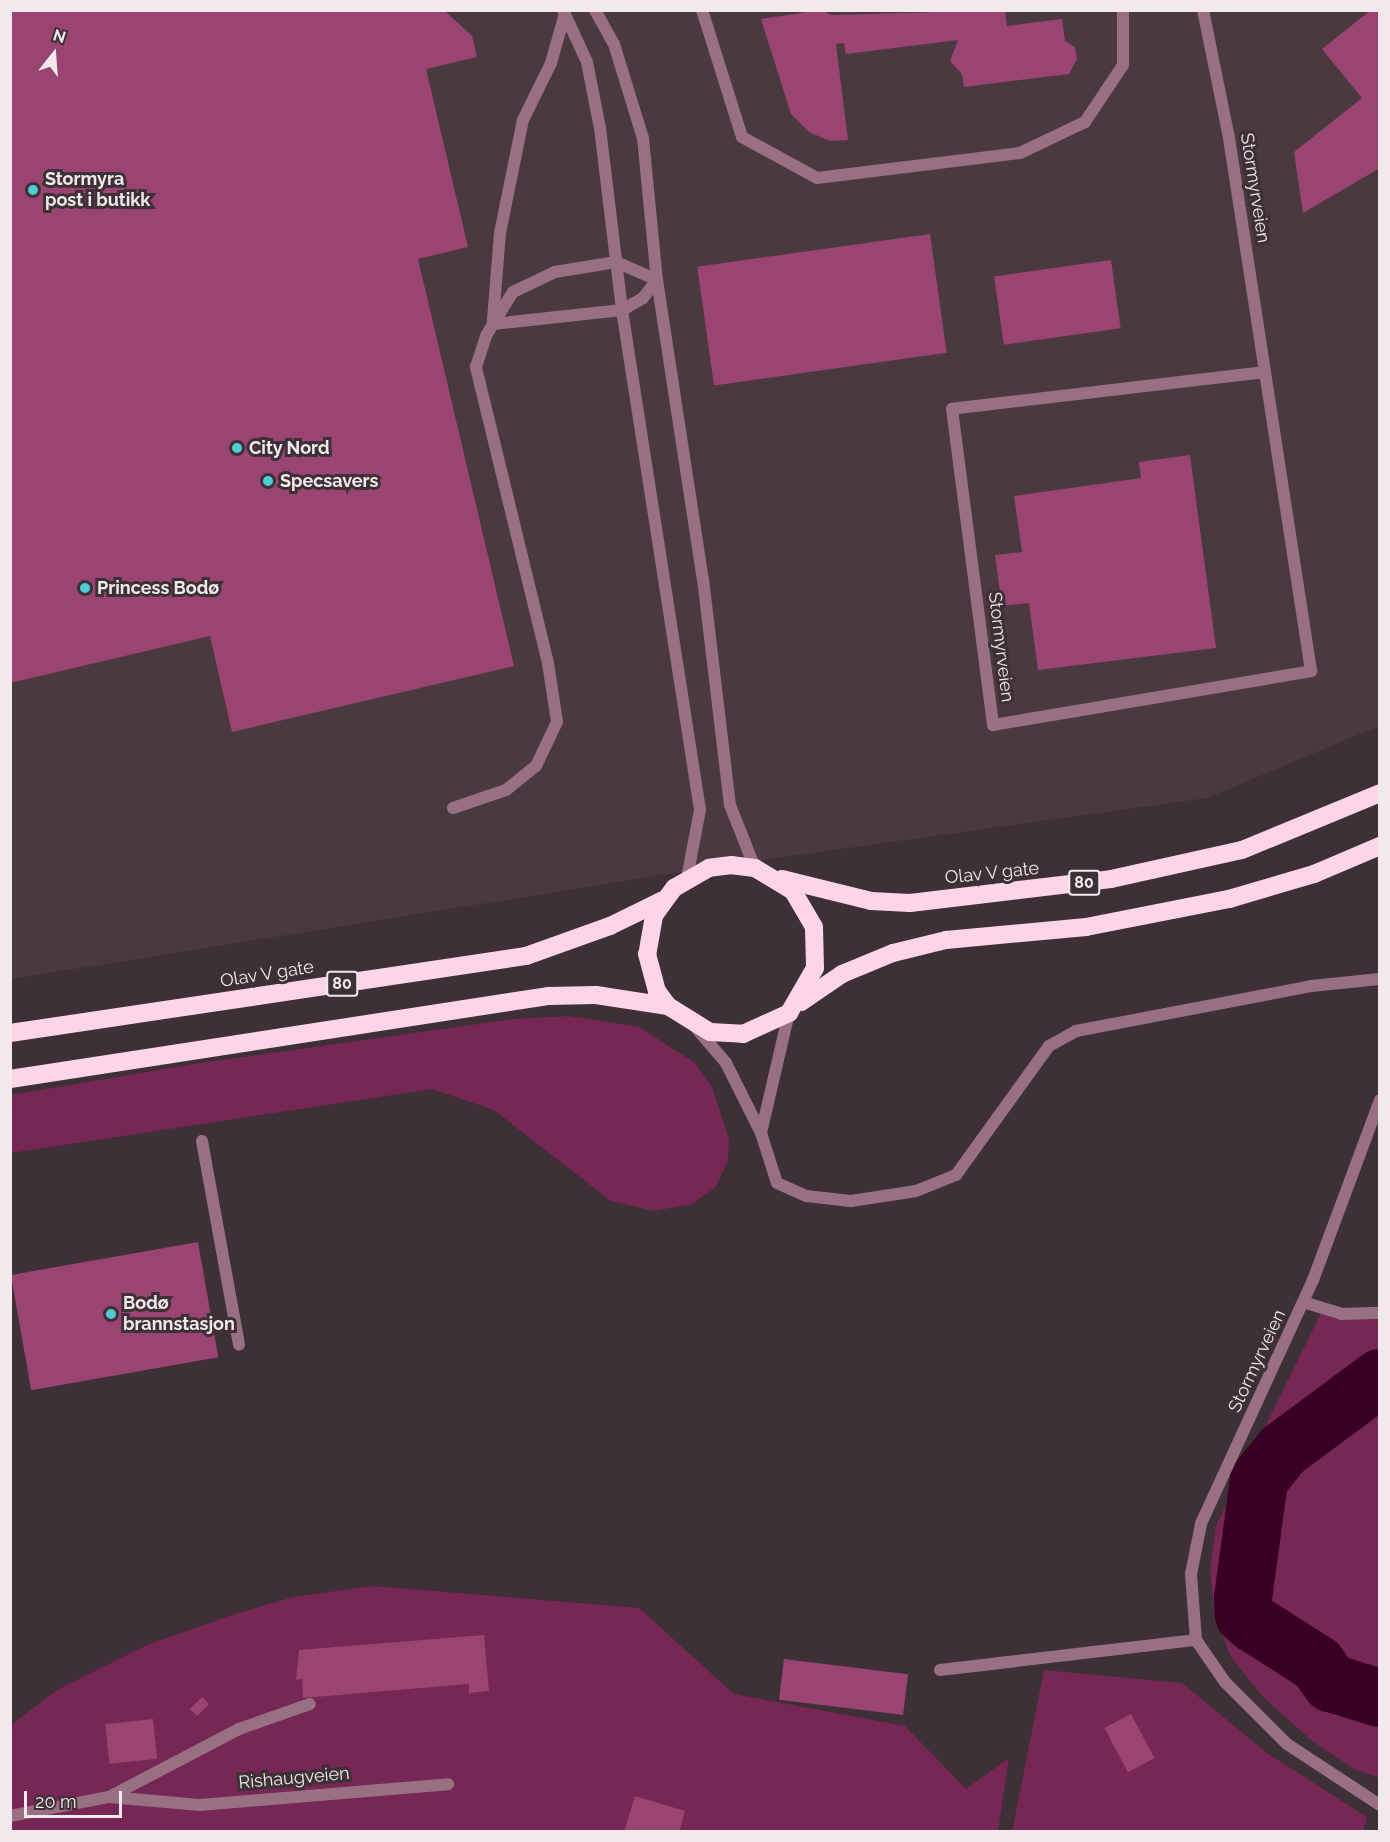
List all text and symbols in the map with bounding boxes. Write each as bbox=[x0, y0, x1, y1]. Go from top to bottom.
north arrow bbox=[24, 24, 84, 84]
text: N bbox=[51, 25, 68, 47]
street label: Stormyrveien bbox=[1236, 132, 1274, 244]
place label: Stormyra post i butikk bbox=[45, 169, 150, 212]
marker: Stormyra post i butikk bbox=[26, 183, 40, 197]
place label: City Nord bbox=[249, 437, 330, 459]
marker: City Nord bbox=[230, 441, 244, 455]
place label: Specsavers bbox=[280, 470, 378, 492]
marker: Specsavers bbox=[261, 474, 275, 488]
place label: Princess Bodø bbox=[97, 577, 219, 599]
marker: Princess Bodø bbox=[78, 581, 92, 595]
street label: Stormyrveien bbox=[984, 591, 1018, 703]
street label: Olav V gate bbox=[943, 857, 1041, 889]
road number: 80 bbox=[1068, 870, 1100, 896]
street label: Olav V gate bbox=[218, 956, 316, 992]
road number: 80 bbox=[326, 971, 358, 997]
place label: Bodø brannstasjon bbox=[123, 1293, 235, 1336]
street label: Stormyrveien bbox=[1224, 1306, 1290, 1416]
marker: Bodø brannstasjon bbox=[104, 1307, 118, 1321]
street label: Rishaugveien bbox=[238, 1762, 350, 1794]
scale bar bbox=[27, 1779, 124, 1817]
text: 20 m bbox=[35, 1791, 77, 1812]

